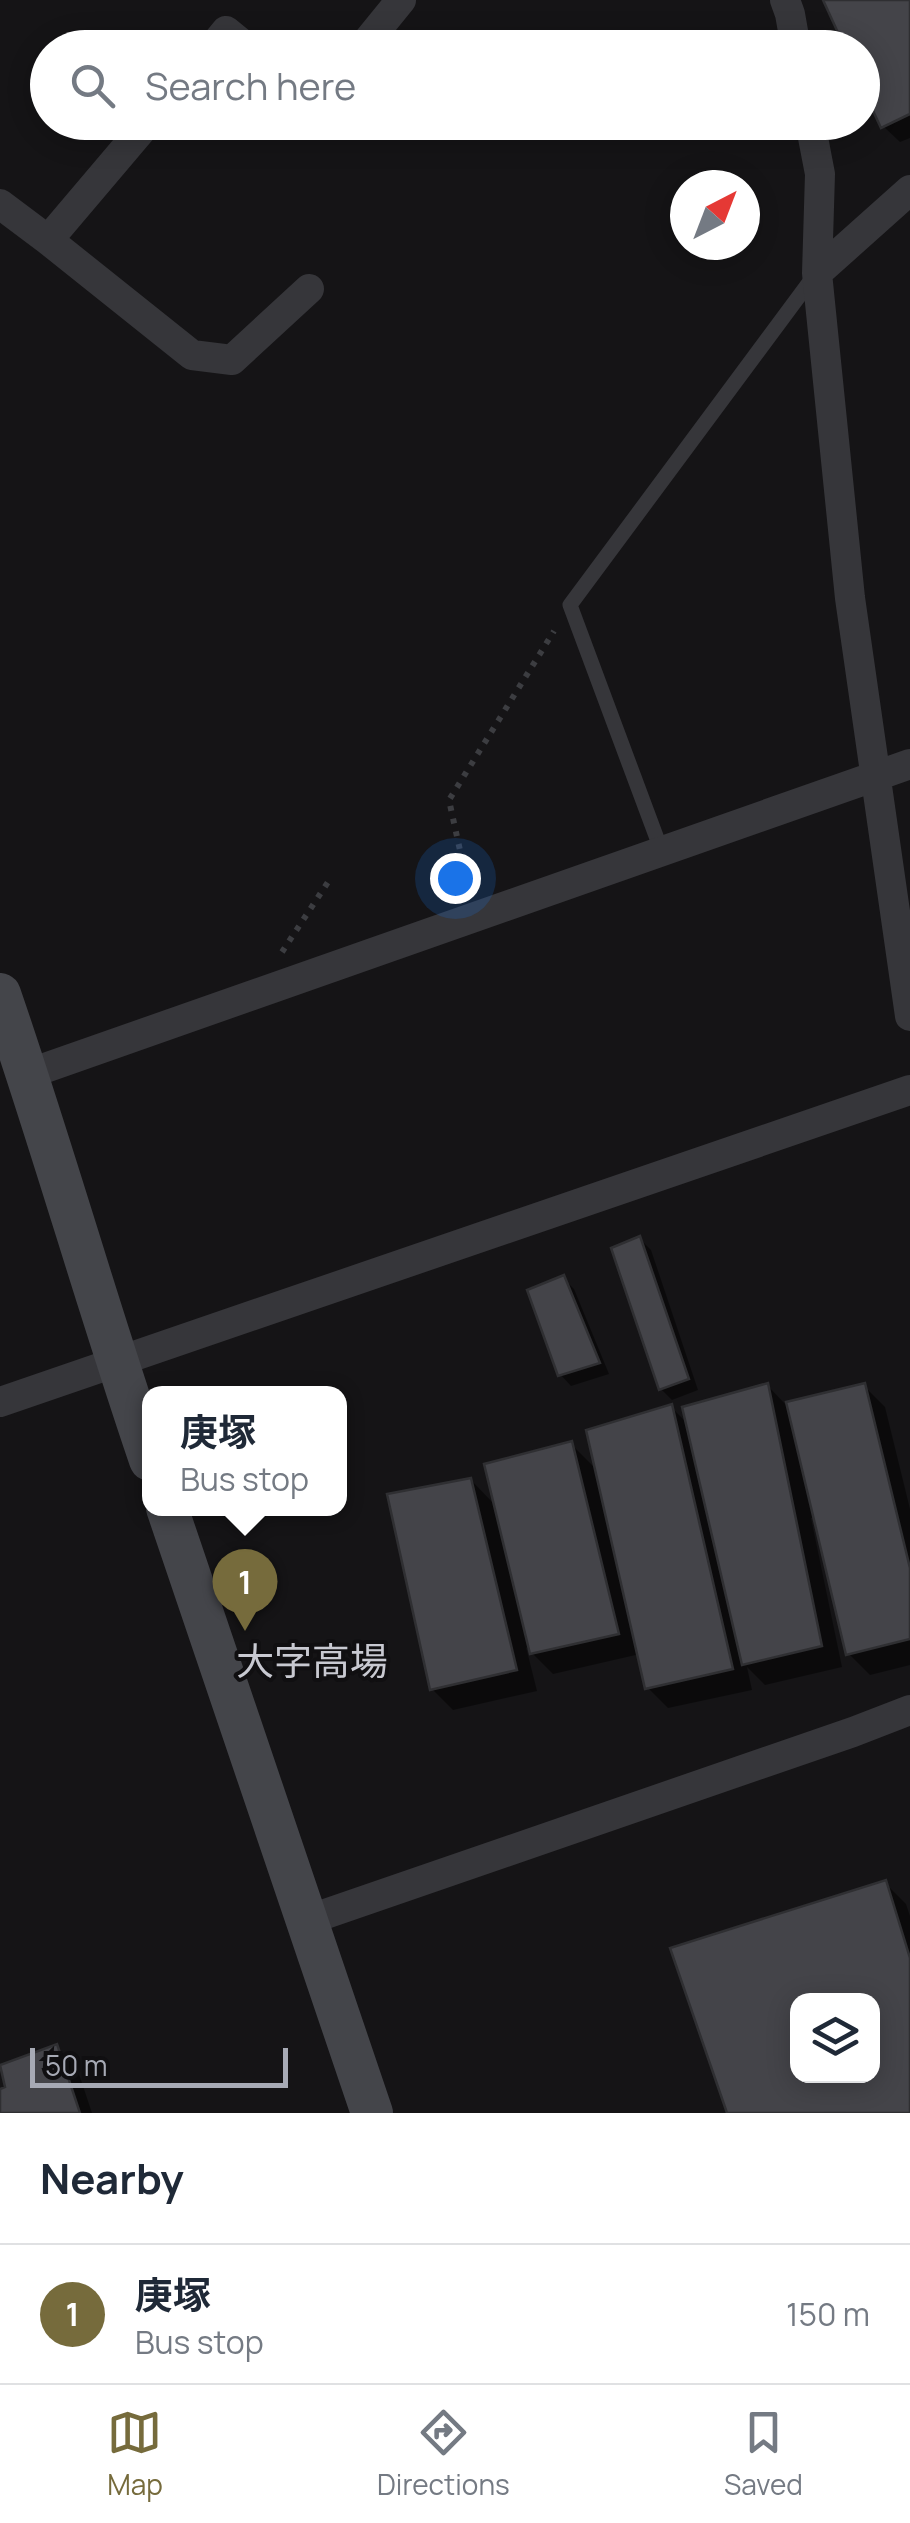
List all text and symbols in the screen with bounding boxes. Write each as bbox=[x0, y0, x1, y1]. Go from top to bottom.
search box bbox=[30, 30, 880, 140]
icon: search bbox=[65, 58, 120, 113]
text: Search here bbox=[145, 59, 356, 111]
north arrow bbox=[670, 170, 760, 260]
your location bbox=[430, 853, 481, 904]
popup bbox=[142, 1386, 347, 1516]
text: 庚塚 bbox=[180, 1405, 256, 1457]
text: Bus stop bbox=[180, 1457, 309, 1501]
pin: 1 bbox=[212, 1548, 278, 1631]
district label: 大字高場 bbox=[236, 1634, 388, 1686]
map controls bbox=[790, 1993, 880, 2083]
button: layers bbox=[790, 1993, 880, 2083]
scale bar bbox=[30, 2043, 288, 2088]
text: 50 m bbox=[45, 2046, 108, 2084]
text: Nearby bbox=[40, 2149, 184, 2207]
text: 庚塚 bbox=[135, 2268, 211, 2320]
text: 1 bbox=[65, 2292, 80, 2336]
text: 150 m bbox=[786, 2292, 870, 2336]
text: Bus stop bbox=[135, 2320, 264, 2364]
tab: Map bbox=[107, 2405, 163, 2503]
tab: Directions bbox=[377, 2405, 510, 2503]
tab: Saved bbox=[724, 2405, 803, 2503]

